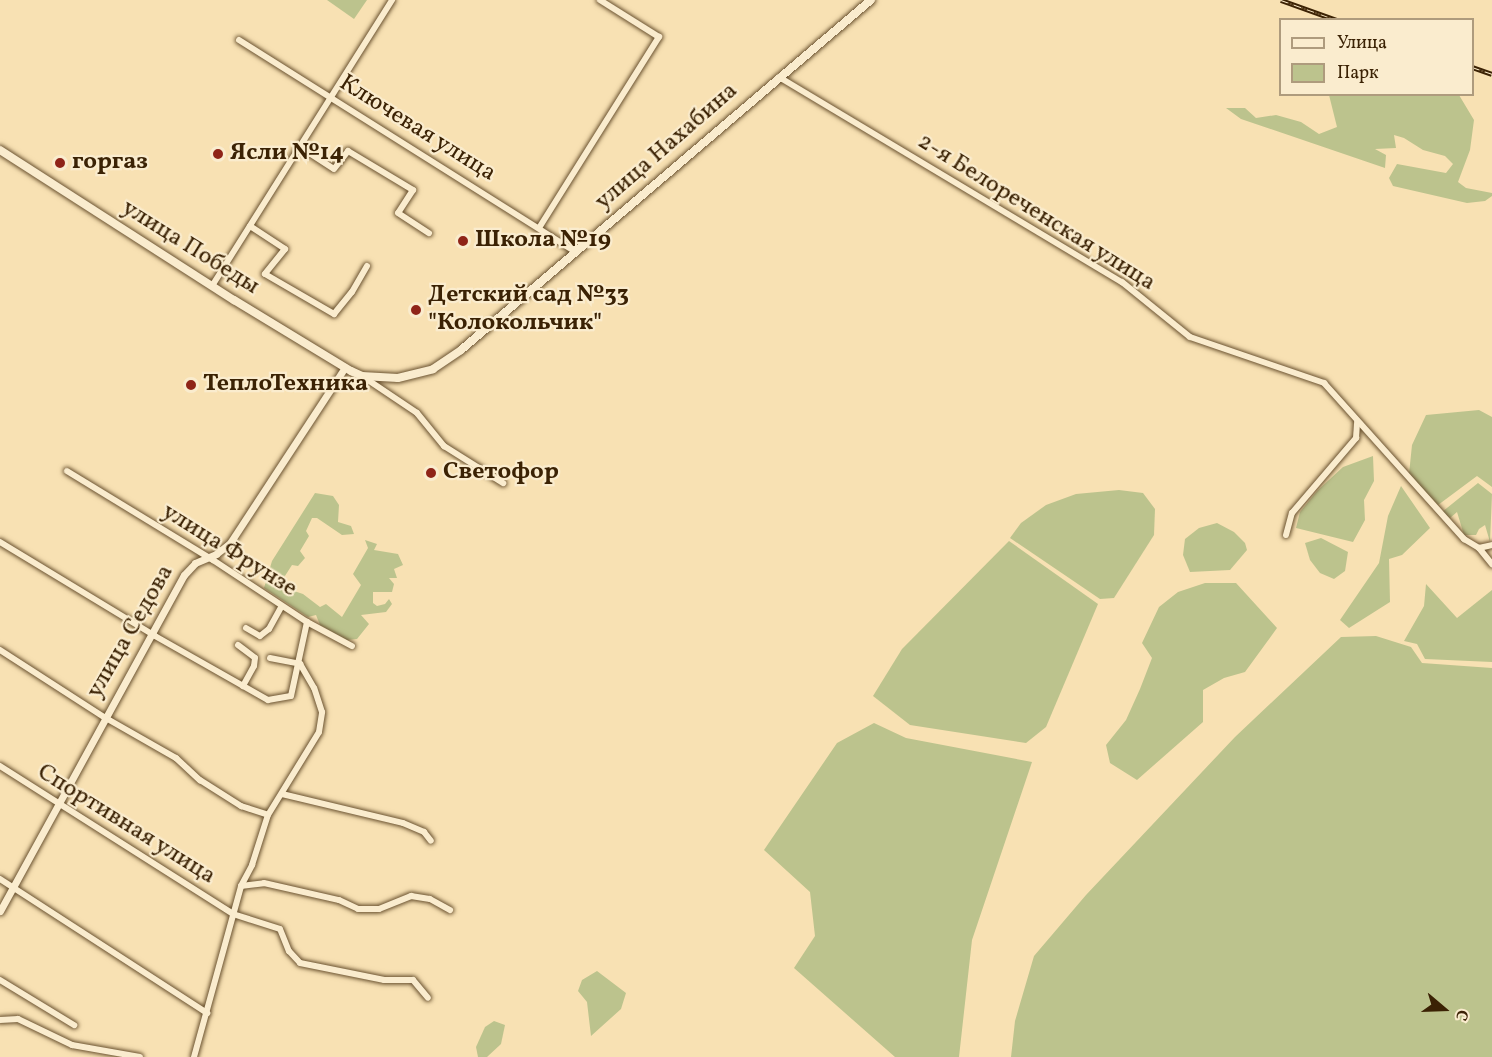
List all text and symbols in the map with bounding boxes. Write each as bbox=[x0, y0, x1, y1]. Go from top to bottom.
legend bbox=[1279, 18, 1474, 96]
text: Улица bbox=[1337, 31, 1387, 56]
text: Парк bbox=[1337, 61, 1379, 86]
street label: Ключевая улица bbox=[333, 69, 501, 189]
street label: улица Нахабина bbox=[590, 77, 744, 217]
street label: 2-я Белореченская улица bbox=[911, 128, 1161, 298]
place label: Ясли №14 bbox=[230, 140, 344, 168]
marker: Ясли №14 bbox=[211, 147, 225, 161]
place label: горгаз bbox=[72, 149, 148, 177]
marker: горгаз bbox=[53, 156, 67, 170]
street label: улица Победы bbox=[116, 194, 264, 302]
place label: Школа №19 bbox=[475, 227, 611, 255]
marker: Школа №19 bbox=[456, 234, 470, 248]
place label: Детский сад №33 "Колокольчик" bbox=[428, 282, 629, 338]
marker: Детский сад №33 "Колокольчик" bbox=[409, 303, 423, 317]
place label: ТеплоТехника bbox=[203, 371, 368, 399]
marker: ТеплоТехника bbox=[184, 378, 198, 392]
place label: Светофор bbox=[443, 459, 559, 487]
marker: Светофор bbox=[424, 466, 438, 480]
street label: улица Фрунзе bbox=[156, 498, 302, 604]
street label: улица Седова bbox=[81, 560, 181, 704]
street label: Спортивная улица bbox=[31, 758, 221, 892]
north arrow bbox=[1414, 979, 1474, 1039]
text: С bbox=[1449, 1006, 1473, 1023]

